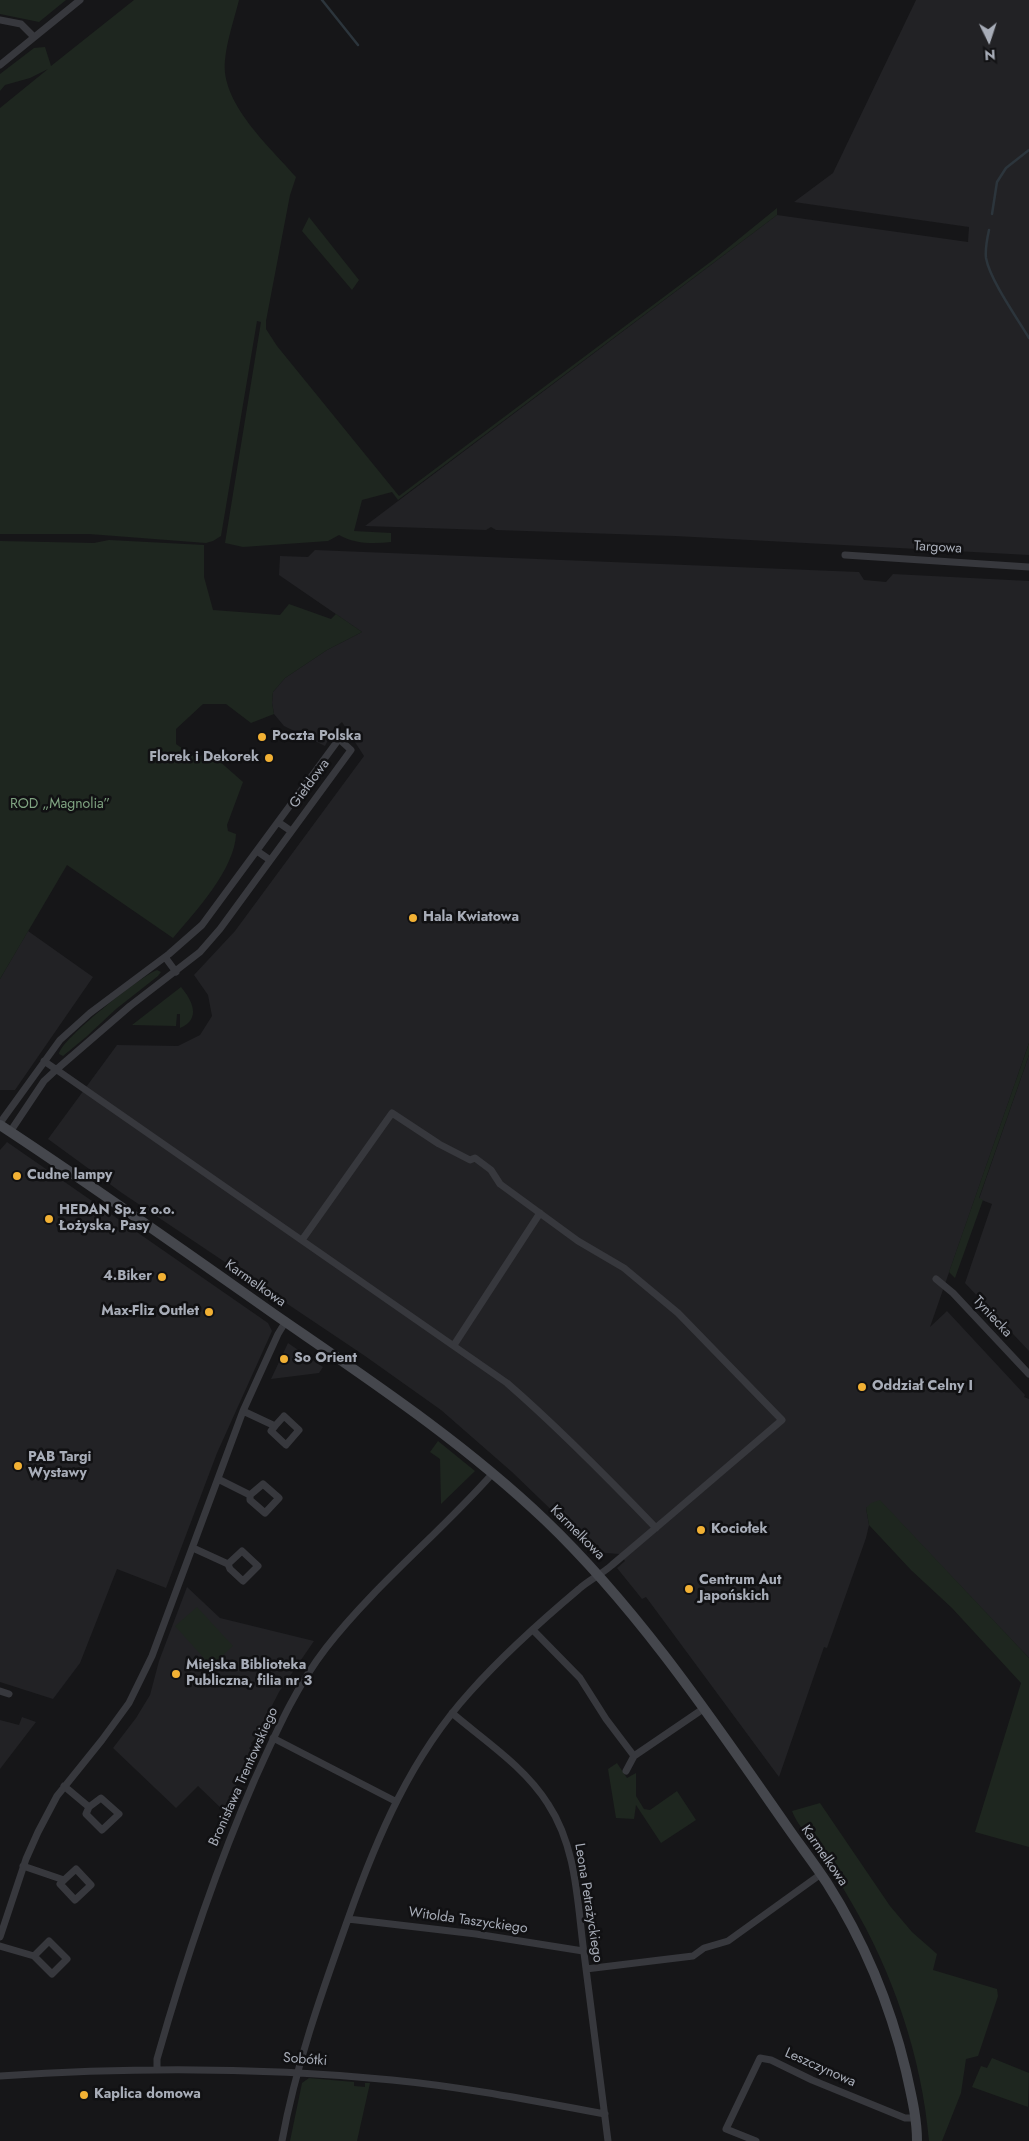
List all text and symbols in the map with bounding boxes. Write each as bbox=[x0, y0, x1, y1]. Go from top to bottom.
north arrow bbox=[964, 15, 1014, 65]
text: N bbox=[984, 45, 996, 65]
street label: Targowa bbox=[914, 538, 962, 558]
place label: Poczta Polska bbox=[272, 729, 361, 745]
marker: Poczta Polska bbox=[256, 731, 268, 743]
place label: Florek i Dekorek bbox=[149, 750, 259, 766]
marker: Florek i Dekorek bbox=[263, 752, 275, 764]
street label: Giełdowa bbox=[287, 756, 333, 812]
park label: ROD „Magnolia” bbox=[10, 797, 110, 813]
place label: Hala Kwiatowa bbox=[423, 910, 519, 926]
marker: Hala Kwiatowa bbox=[407, 912, 419, 924]
place label: Cudne lampy bbox=[27, 1168, 112, 1184]
marker: Cudne lampy bbox=[11, 1170, 23, 1182]
place label: HEDAN Sp. z o.o. Łożyska, Pasy bbox=[59, 1203, 175, 1236]
marker: HEDAN Sp. z o.o. Łożyska, Pasy bbox=[43, 1213, 55, 1225]
street label: Karmelkowa bbox=[221, 1257, 289, 1311]
place label: 4.Biker bbox=[103, 1269, 152, 1285]
marker: 4.Biker bbox=[156, 1271, 168, 1283]
street label: Tyniecka bbox=[969, 1293, 1015, 1341]
place label: Max-Fliz Outlet bbox=[101, 1304, 199, 1320]
marker: Max-Fliz Outlet bbox=[203, 1306, 215, 1318]
place label: So Orient bbox=[294, 1351, 357, 1367]
marker: So Orient bbox=[278, 1353, 290, 1365]
place label: Oddział Celny I bbox=[872, 1379, 973, 1395]
marker: Oddział Celny I bbox=[856, 1381, 868, 1393]
place label: PAB Targi Wystawy bbox=[28, 1450, 91, 1482]
marker: PAB Targi Wystawy bbox=[12, 1460, 24, 1472]
street label: Karmelkowa bbox=[546, 1502, 608, 1564]
place label: Kociołek bbox=[711, 1522, 768, 1538]
marker: Kociołek bbox=[695, 1524, 707, 1536]
place label: Centrum Aut Japońskich bbox=[699, 1573, 781, 1605]
marker: Centrum Aut Japońskich bbox=[683, 1583, 695, 1595]
place label: Miejska Biblioteka Publiczna, filia nr 3 bbox=[186, 1658, 312, 1690]
marker: Miejska Biblioteka Publiczna, filia nr 3 bbox=[170, 1668, 182, 1680]
street label: Bronisława Trentowskiego bbox=[206, 1705, 282, 1849]
street label: Karmelkowa bbox=[797, 1822, 851, 1890]
street label: Leona Petrażyckiego bbox=[570, 1842, 606, 1964]
street label: Witolda Taszyckiego bbox=[407, 1904, 529, 1938]
street label: Leszczynowa bbox=[782, 2045, 858, 2091]
street label: Sobótki bbox=[282, 2050, 328, 2070]
place label: Kaplica domowa bbox=[94, 2087, 201, 2103]
marker: Kaplica domowa bbox=[78, 2089, 90, 2101]

